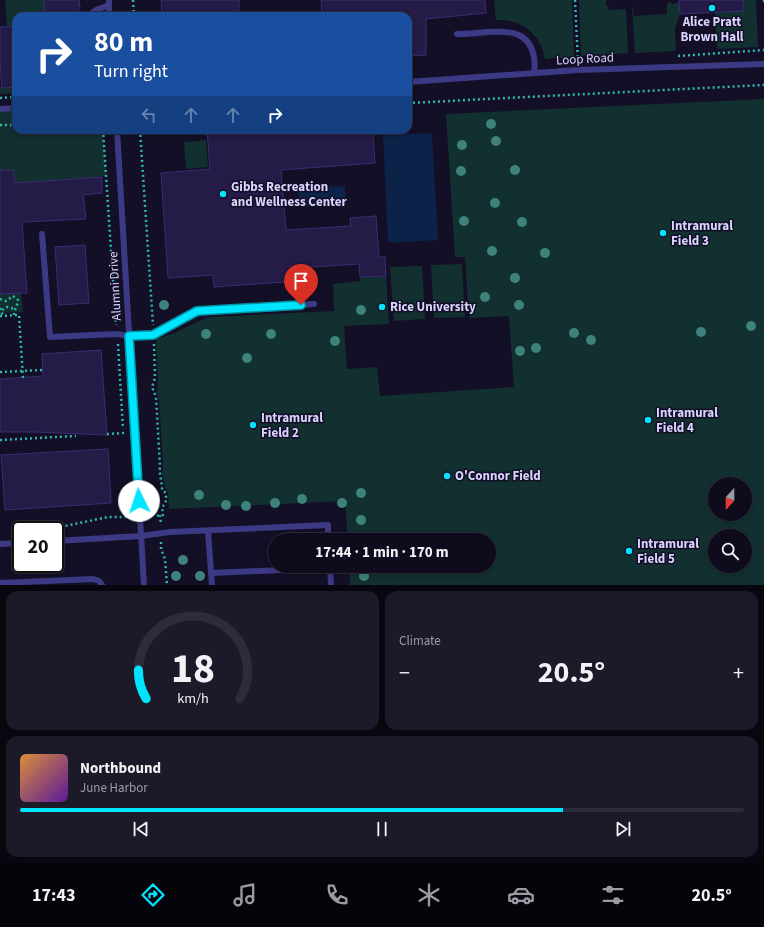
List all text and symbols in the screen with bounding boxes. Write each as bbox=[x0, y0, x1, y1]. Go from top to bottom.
marker: Alice Pratt Brown Hall bbox=[707, 3, 717, 13]
place label: Alice Pratt Brown Hall bbox=[680, 13, 744, 46]
text: 80 m bbox=[94, 22, 153, 62]
icon: right bbox=[28, 28, 80, 80]
street label: Loop Road bbox=[556, 48, 614, 70]
text: Turn right bbox=[94, 59, 168, 84]
icon: left bbox=[138, 104, 160, 126]
icon: ahead bbox=[180, 104, 202, 126]
icon: ahead bbox=[222, 104, 244, 126]
icon: right bbox=[264, 104, 286, 126]
place label: Gibbs Recreation and Wellness Center bbox=[231, 178, 348, 211]
marker: Gibbs Recreation and Wellness Center bbox=[218, 189, 228, 199]
place label: Intramural Field 3 bbox=[671, 217, 733, 250]
marker: Intramural Field 3 bbox=[658, 228, 668, 238]
street label: Alumni Drive bbox=[104, 251, 126, 321]
pin bbox=[284, 264, 318, 305]
icon: arrive bbox=[290, 270, 312, 292]
place label: Rice University bbox=[390, 298, 476, 316]
marker: Rice University bbox=[377, 302, 387, 312]
place label: Intramural Field 4 bbox=[656, 404, 718, 437]
place label: Intramural Field 2 bbox=[261, 409, 323, 442]
marker: Intramural Field 4 bbox=[643, 415, 653, 425]
marker: Intramural Field 2 bbox=[248, 420, 258, 430]
place label: O'Connor Field bbox=[455, 467, 541, 485]
marker: O'Connor Field bbox=[442, 471, 452, 481]
north arrow bbox=[708, 477, 752, 521]
map controls bbox=[708, 477, 752, 573]
position arrow bbox=[118, 480, 160, 522]
speed limit sign: 20 bbox=[12, 521, 64, 573]
button: search bbox=[708, 529, 752, 573]
place label: Intramural Field 5 bbox=[637, 535, 699, 568]
text: 17:44 · 1 min · 170 m bbox=[315, 542, 449, 563]
marker: Intramural Field 5 bbox=[624, 546, 634, 556]
text: Climate bbox=[399, 632, 441, 650]
text: 18 bbox=[171, 638, 214, 698]
text: 20.5° bbox=[538, 651, 605, 694]
text: − bbox=[399, 657, 410, 689]
text: + bbox=[733, 657, 744, 689]
text: km/h bbox=[177, 687, 208, 708]
text: Northbound bbox=[80, 758, 161, 779]
text: June Harbor bbox=[80, 779, 148, 797]
icon: previous bbox=[130, 818, 152, 840]
icon: pause bbox=[371, 818, 393, 840]
icon: next bbox=[612, 818, 634, 840]
icon: directions bbox=[139, 881, 167, 909]
icon: music bbox=[231, 881, 259, 909]
icon: phone bbox=[323, 881, 351, 909]
icon: climate bbox=[415, 881, 443, 909]
icon: car bbox=[507, 881, 535, 909]
icon: filters bbox=[599, 881, 627, 909]
text: 17:43 bbox=[32, 883, 75, 908]
text: 20.5° bbox=[691, 883, 732, 908]

